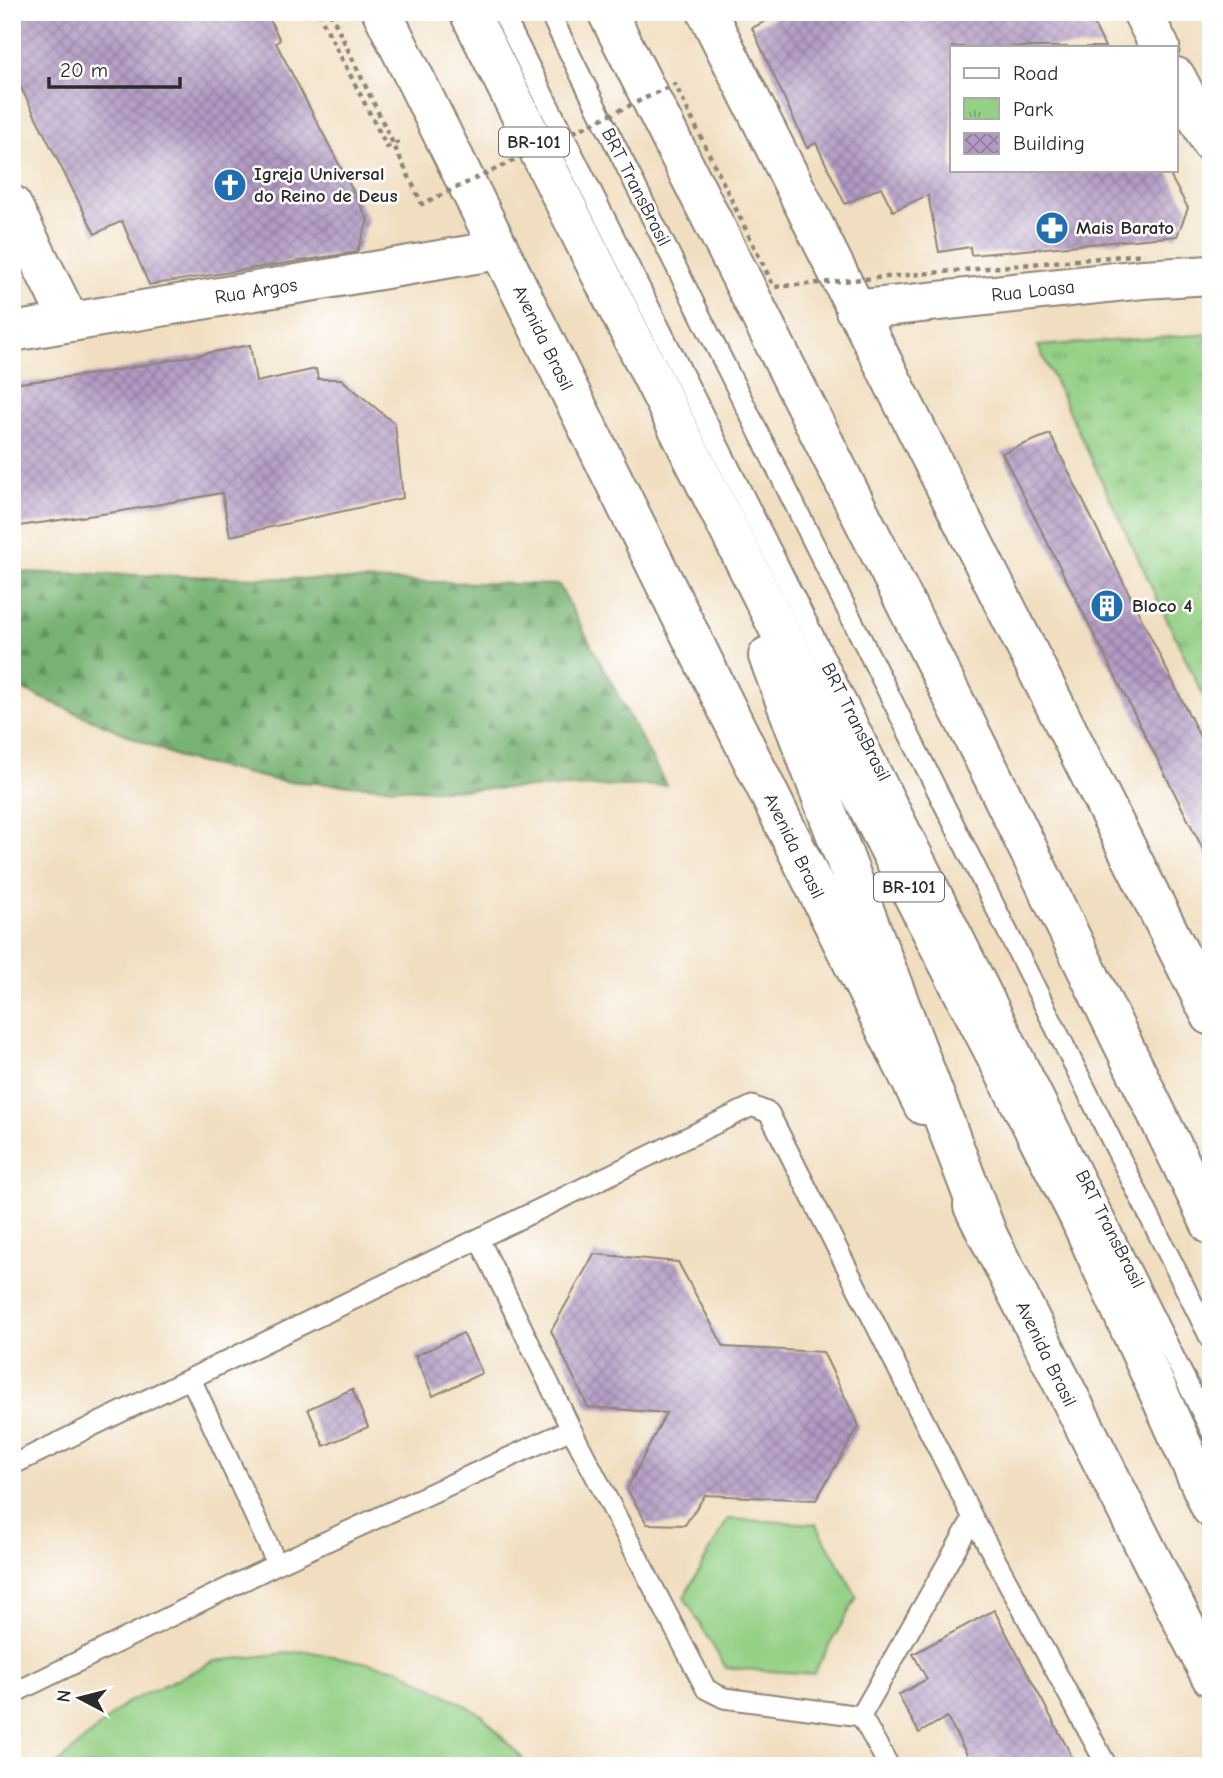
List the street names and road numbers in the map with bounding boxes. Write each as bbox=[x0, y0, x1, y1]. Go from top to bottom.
street label: BRT TransBrasil bbox=[597, 124, 675, 250]
road number: BR-101 bbox=[499, 127, 569, 156]
street label: Rua Argos bbox=[213, 274, 299, 308]
street label: Rua Loasa bbox=[990, 276, 1076, 306]
street label: Avenida Brasil bbox=[508, 282, 578, 394]
street label: BRT TransBrasil bbox=[817, 659, 895, 785]
street label: Avenida Brasil bbox=[759, 790, 829, 902]
road number: BR-101 bbox=[874, 872, 944, 902]
street label: BRT TransBrasil bbox=[1071, 1166, 1149, 1292]
street label: Avenida Brasil bbox=[1011, 1298, 1081, 1410]

